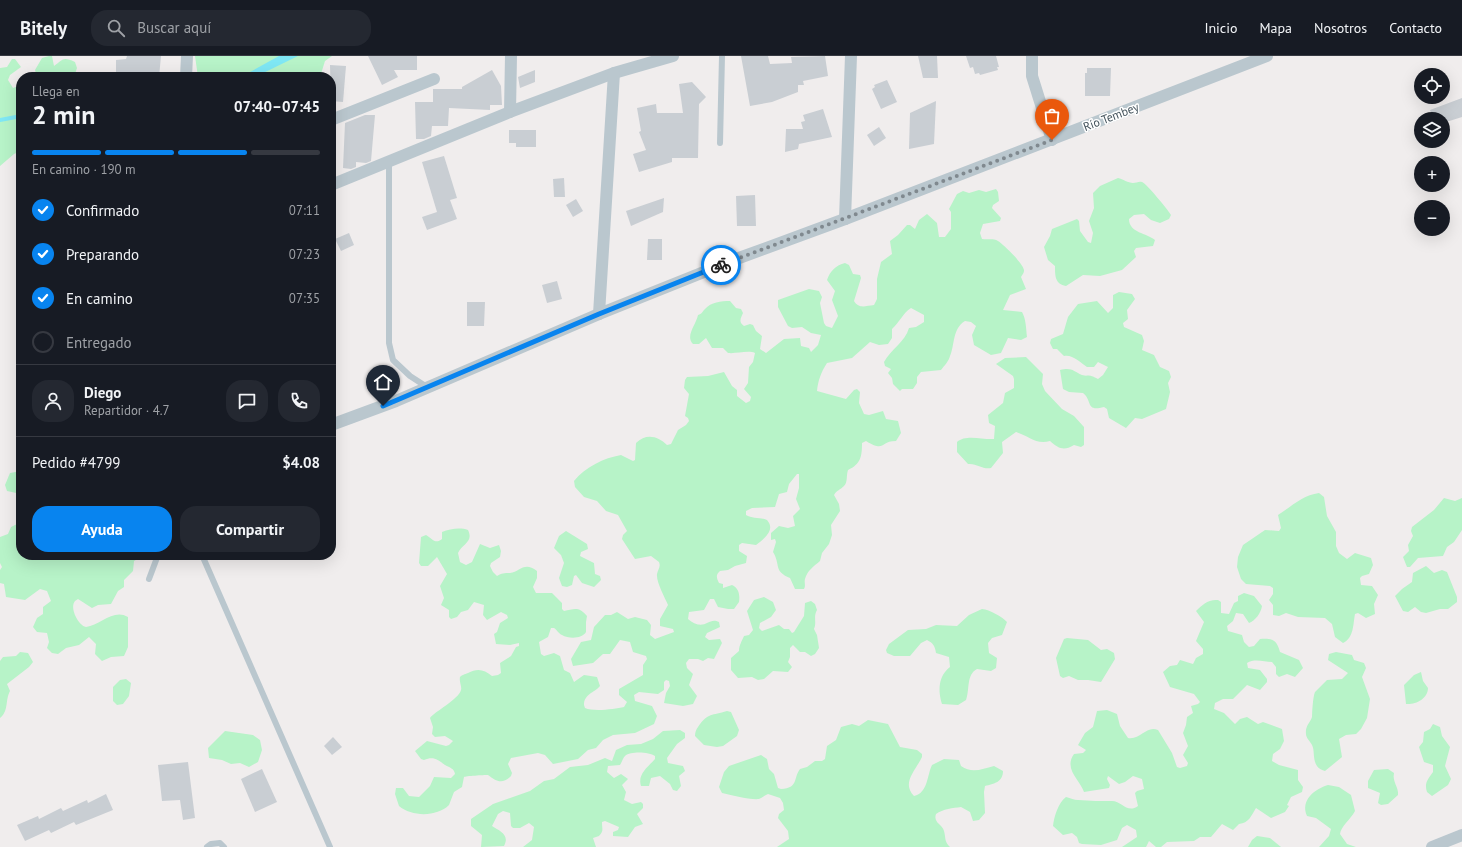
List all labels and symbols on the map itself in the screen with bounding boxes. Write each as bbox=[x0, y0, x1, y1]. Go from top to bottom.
pin bbox=[1035, 99, 1069, 140]
street label: Río Tembey bbox=[1081, 99, 1141, 134]
courier bbox=[701, 245, 741, 285]
pin bbox=[366, 365, 400, 406]

